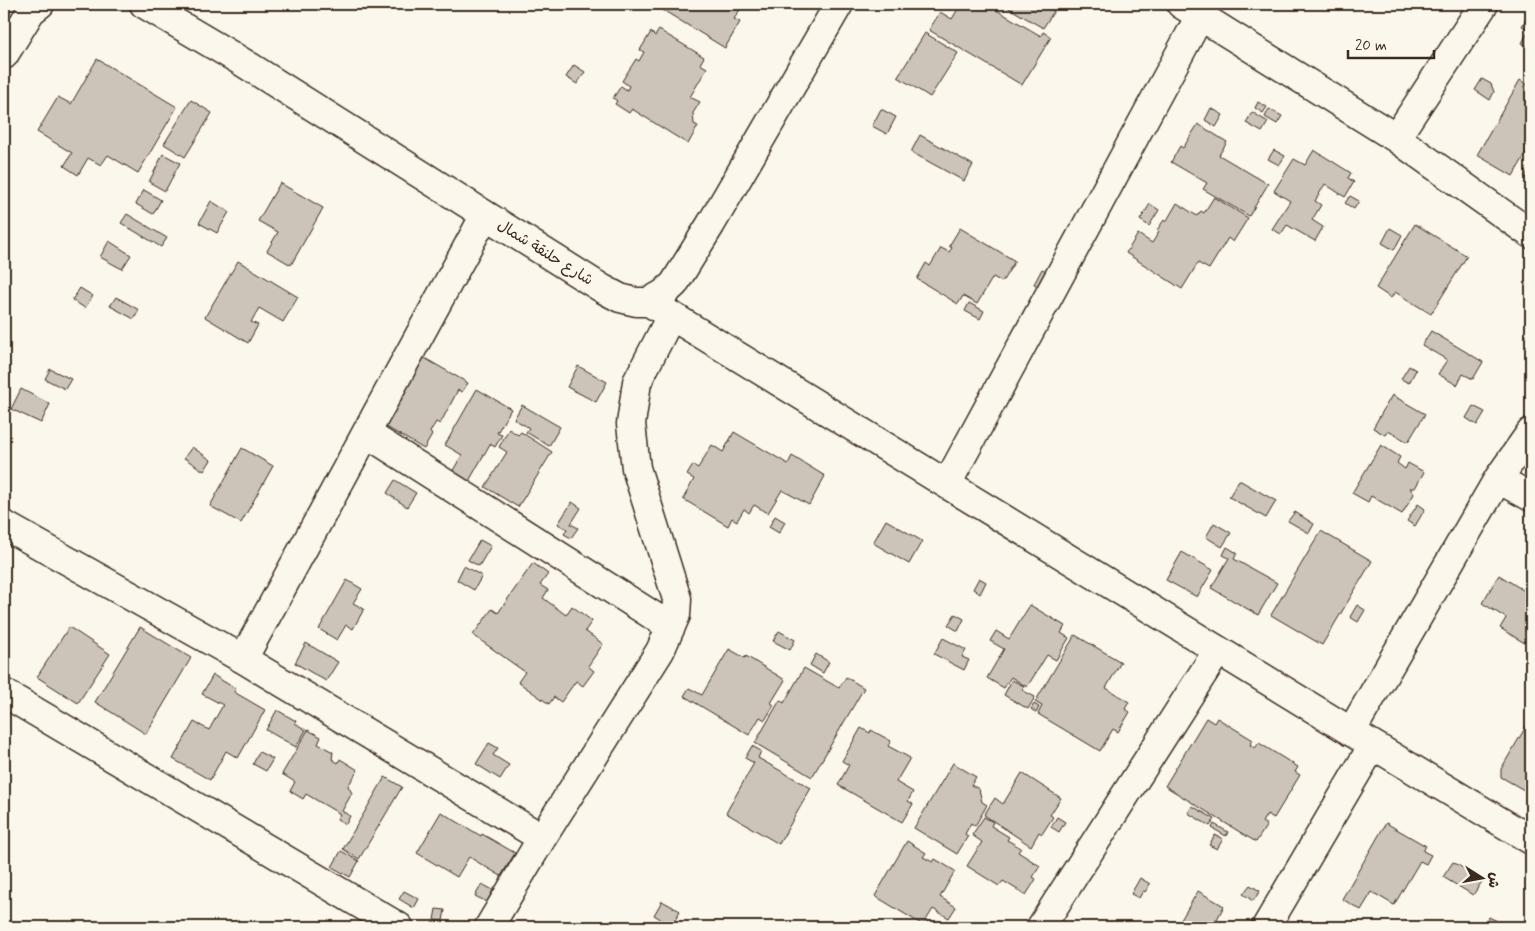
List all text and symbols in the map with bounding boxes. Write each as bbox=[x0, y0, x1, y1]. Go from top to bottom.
scale bar bbox=[1348, 28, 1434, 60]
text: 20 m bbox=[1355, 36, 1387, 56]
street label: شارع حلنقة شمال bbox=[493, 216, 597, 290]
north arrow bbox=[1458, 854, 1508, 904]
text: ش bbox=[1483, 871, 1504, 890]

